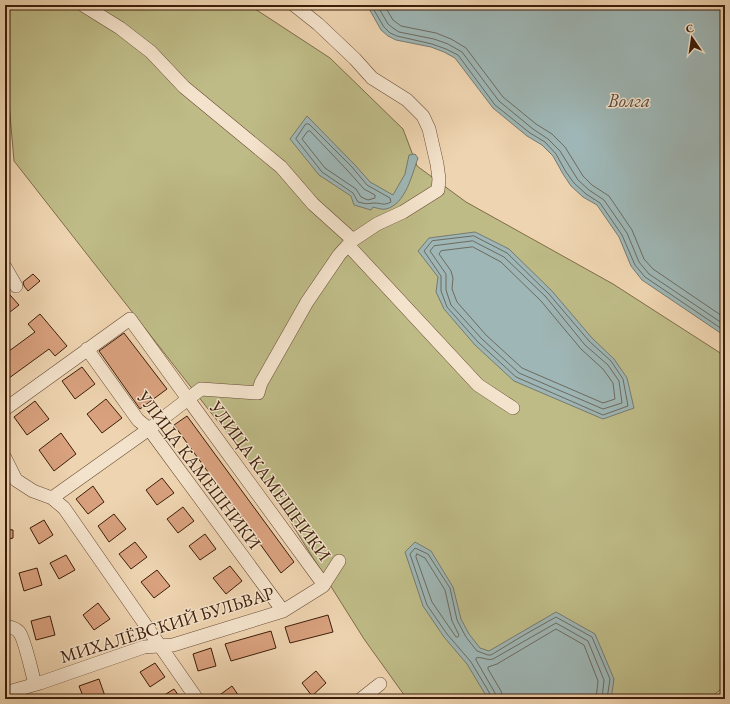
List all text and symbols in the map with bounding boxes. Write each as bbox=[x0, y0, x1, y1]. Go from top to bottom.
north arrow bbox=[672, 18, 712, 58]
text: С bbox=[684, 21, 695, 36]
water label: Волга bbox=[607, 88, 650, 113]
street label: УЛИЦА КАМЕШНИКИ bbox=[132, 385, 267, 554]
street label: УЛИЦА КАМЕШНИКИ bbox=[204, 395, 337, 566]
street label: МИХАЛЁВСКИЙ БУЛЬВАР bbox=[57, 581, 277, 668]

